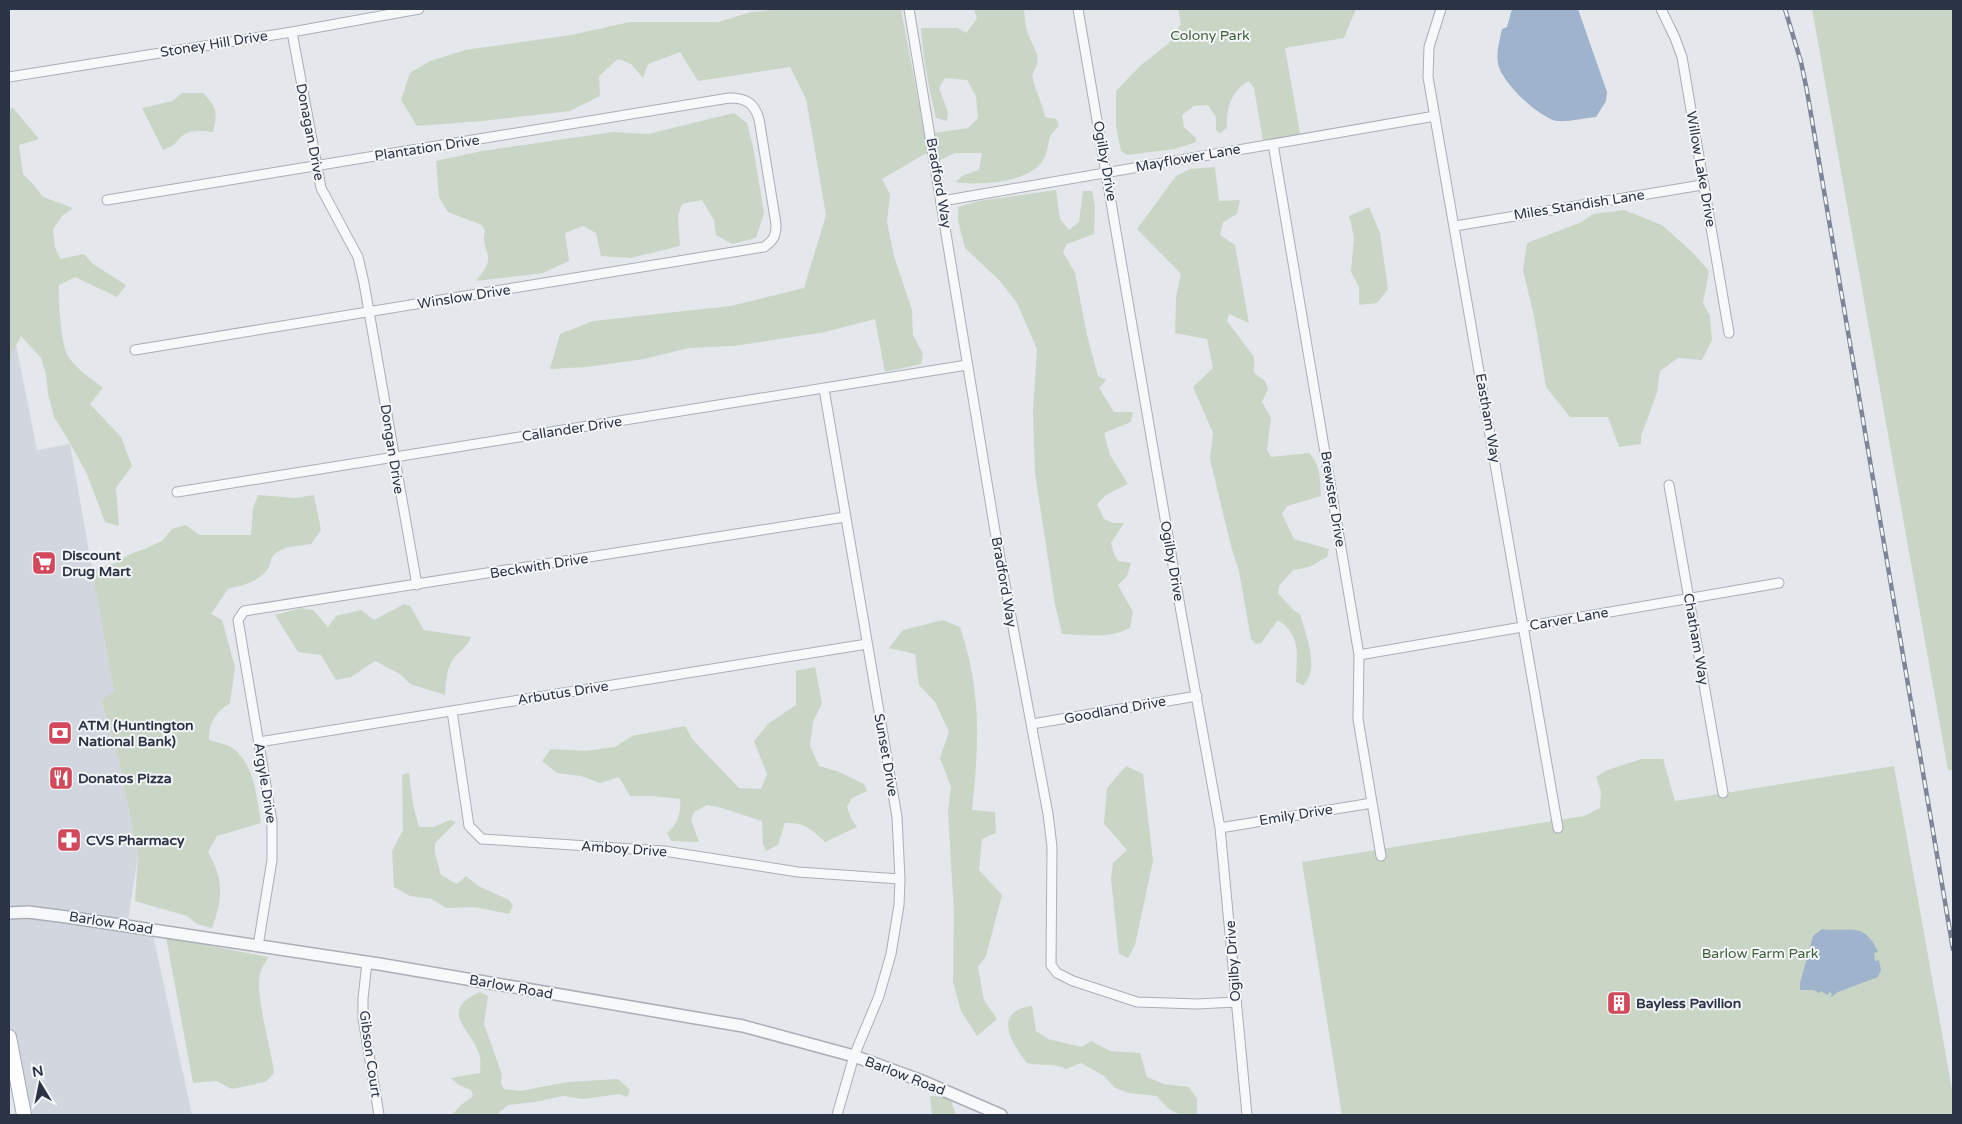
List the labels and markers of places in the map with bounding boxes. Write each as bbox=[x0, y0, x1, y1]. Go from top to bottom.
place label: Discount Drug Mart bbox=[62, 547, 132, 580]
supermarket icon: Discount Drug Mart bbox=[31, 550, 57, 576]
place label: ATM (Huntington National Bank) bbox=[78, 717, 194, 750]
bank icon: ATM (Huntington National Bank) bbox=[47, 720, 73, 746]
restaurant icon: Donatos Pizza bbox=[48, 765, 74, 791]
place label: Donatos Pizza bbox=[78, 770, 172, 787]
pharmacy icon: CVS Pharmacy bbox=[56, 827, 82, 853]
place label: CVS Pharmacy bbox=[86, 832, 185, 849]
building icon: Bayless Pavilion bbox=[1606, 990, 1632, 1016]
place label: Bayless Pavilion bbox=[1636, 995, 1741, 1012]

